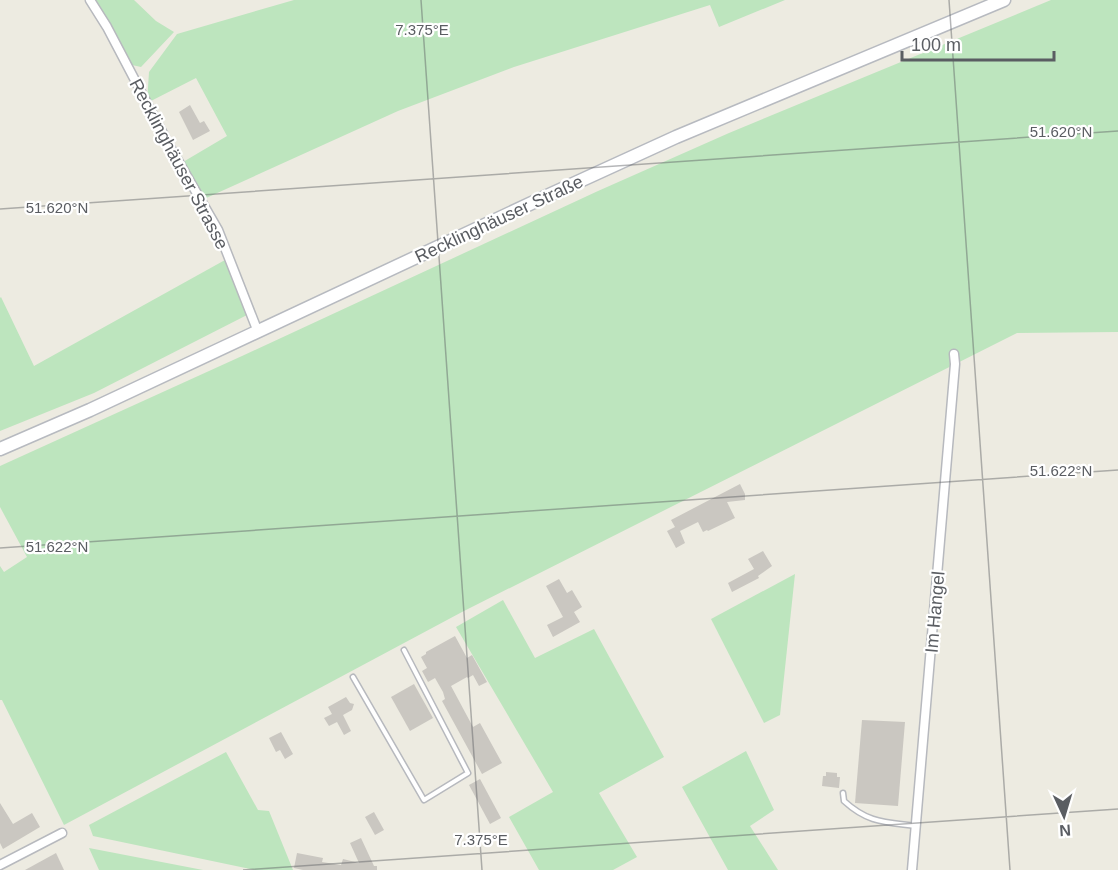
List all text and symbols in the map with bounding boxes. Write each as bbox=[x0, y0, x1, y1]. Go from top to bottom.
text: 7.375°E bbox=[395, 21, 449, 38]
scale bar bbox=[902, 24, 1054, 62]
text: 100 m bbox=[911, 35, 961, 55]
street label: Recklinghäuser Strasse bbox=[126, 75, 232, 253]
text: 51.620°N bbox=[1030, 123, 1092, 140]
street label: Recklinghäuser Straße bbox=[412, 171, 586, 267]
text: 51.620°N bbox=[26, 199, 88, 216]
text: 51.622°N bbox=[1030, 462, 1092, 479]
text: 51.622°N bbox=[26, 538, 88, 555]
street label: Im Hangel bbox=[921, 570, 949, 654]
north arrow bbox=[1034, 786, 1094, 846]
text: N bbox=[1059, 822, 1071, 839]
text: 7.375°E bbox=[454, 831, 508, 848]

